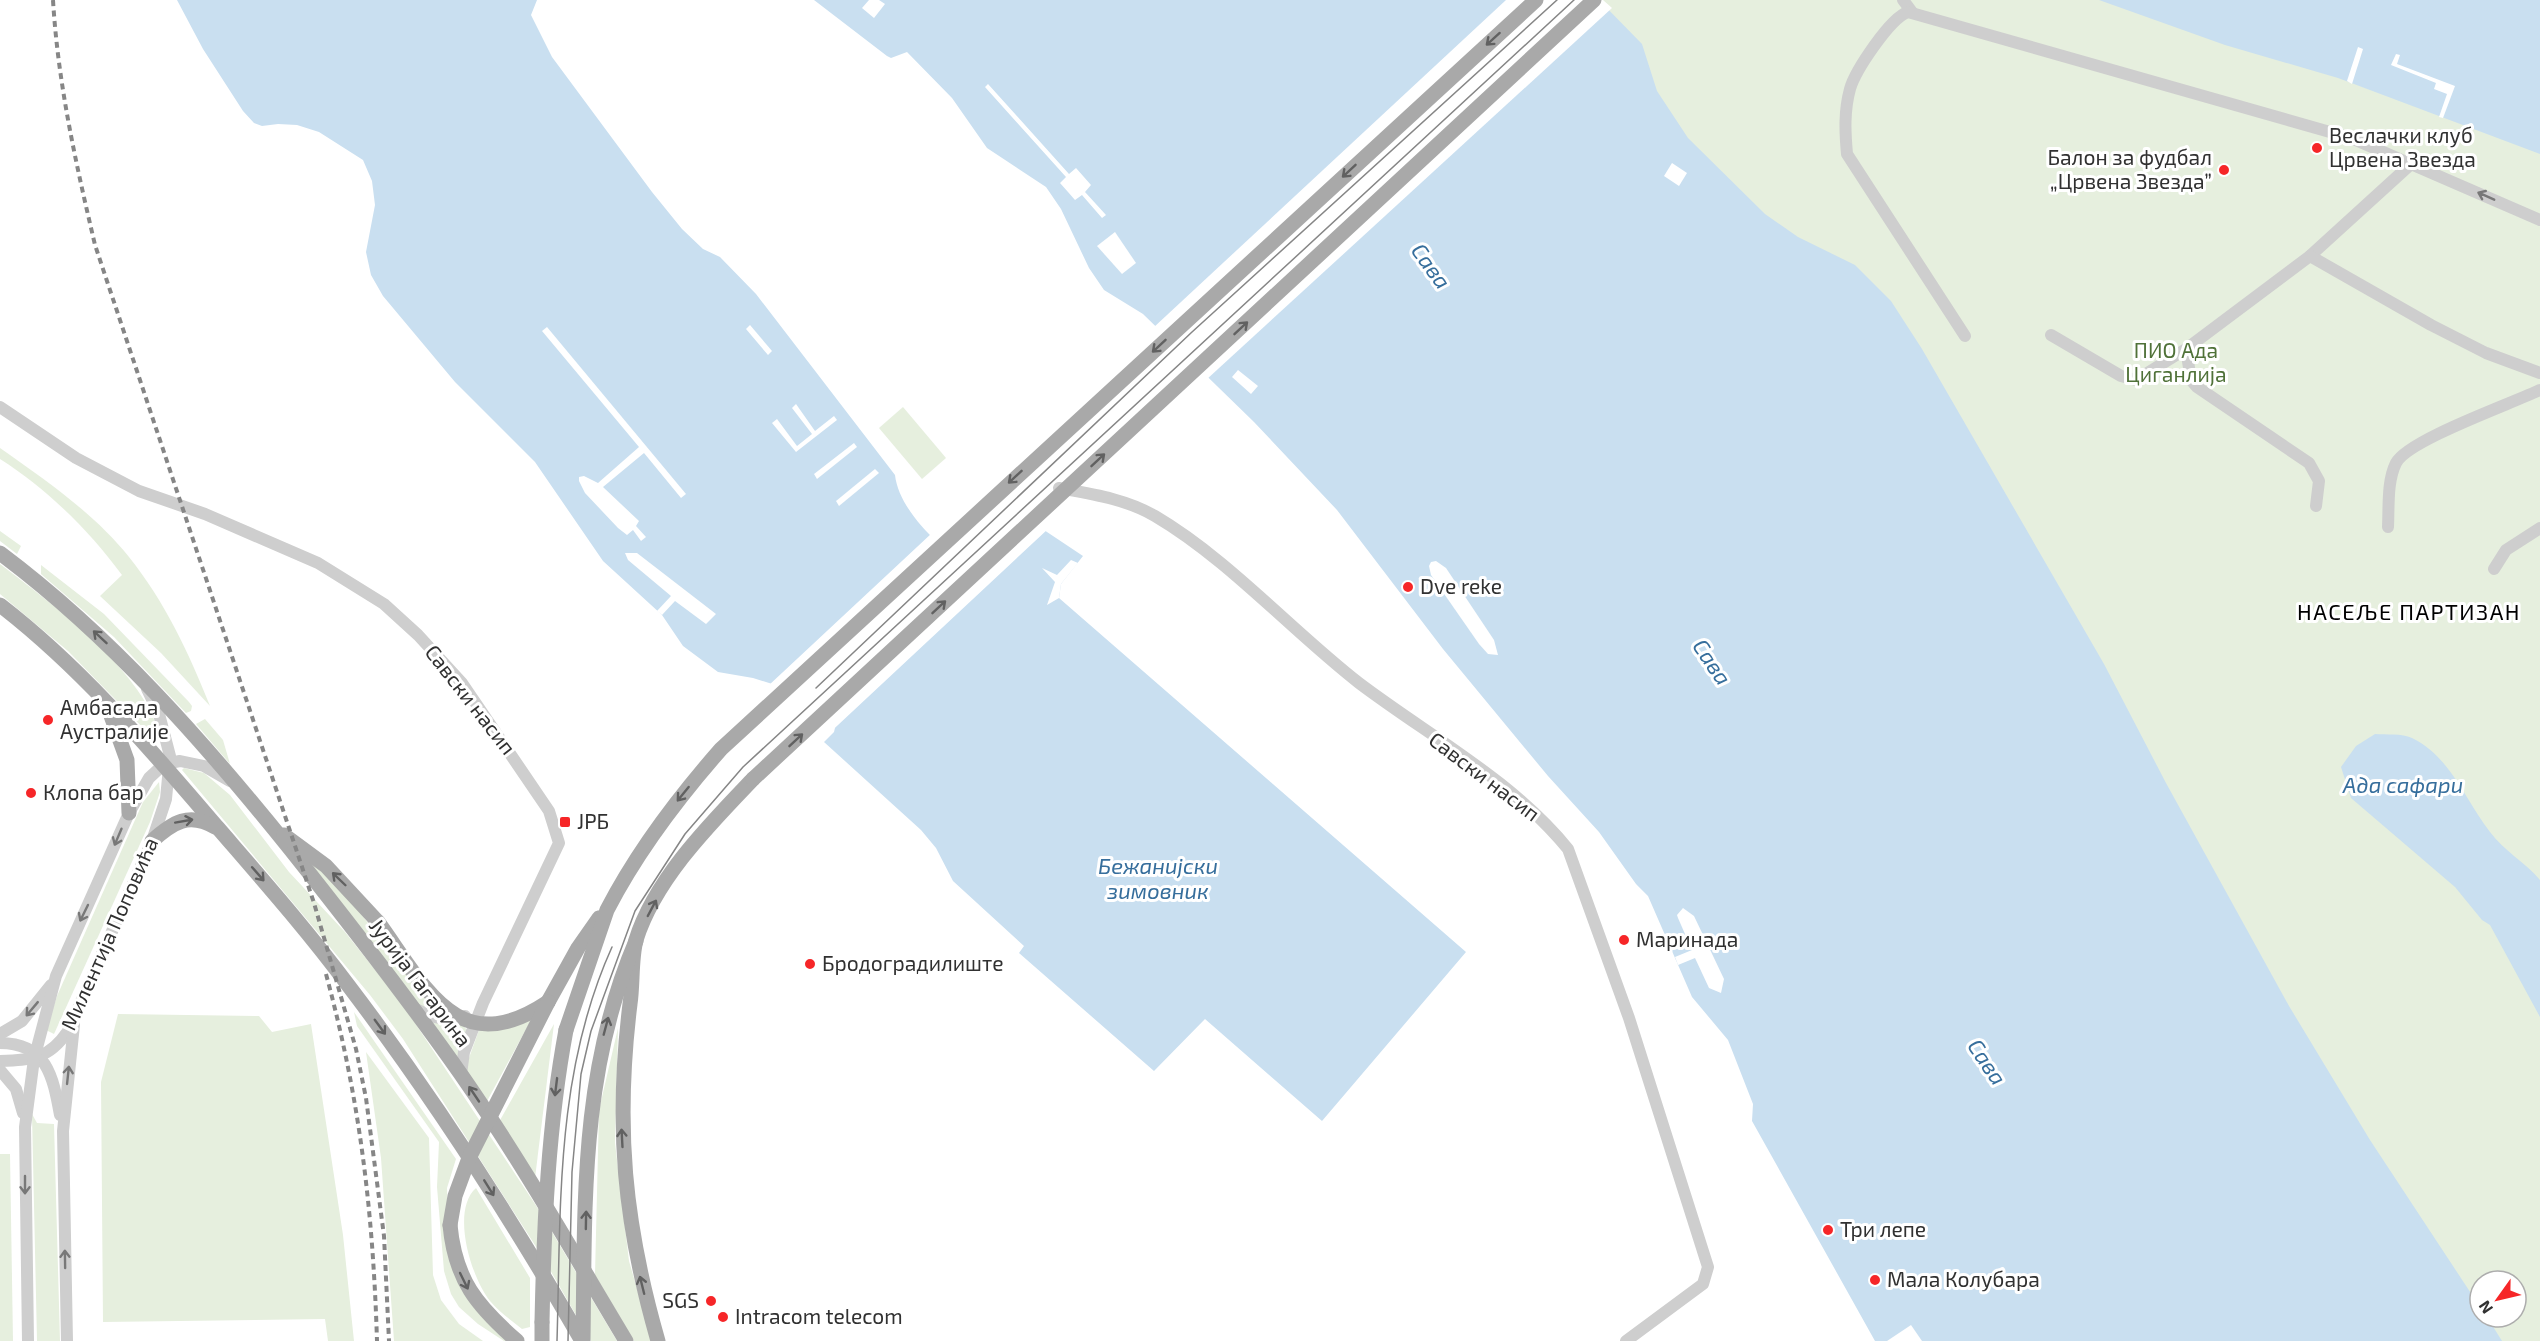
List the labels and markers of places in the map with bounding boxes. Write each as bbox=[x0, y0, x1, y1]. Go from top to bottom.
place label: Веслачки клуб Црвена Звезда bbox=[2329, 122, 2476, 171]
marker: Веслачки клуб Црвена Звезда bbox=[2310, 141, 2324, 155]
place label: Балон за фудбал „Црвена Звезда” bbox=[2047, 144, 2212, 193]
marker: Балон за фудбал „Црвена Звезда” bbox=[2217, 163, 2231, 177]
place label: Dve reke bbox=[1420, 573, 1502, 598]
marker: Dve reke bbox=[1401, 580, 1415, 594]
place label: Амбасада Аустралије bbox=[60, 694, 169, 744]
marker: Амбасада Аустралије bbox=[41, 713, 55, 727]
place label: Клопа бар bbox=[43, 779, 144, 804]
marker: Клопа бар bbox=[24, 786, 38, 800]
place label: ЈРБ bbox=[577, 808, 609, 833]
marker: ЈРБ bbox=[558, 815, 572, 829]
place label: Маринада bbox=[1636, 926, 1738, 951]
marker: Маринада bbox=[1617, 933, 1631, 947]
place label: Бродоградилиште bbox=[822, 950, 1003, 975]
marker: Бродоградилиште bbox=[803, 957, 817, 971]
place label: Три лепе bbox=[1840, 1216, 1926, 1241]
marker: Три лепе bbox=[1821, 1223, 1835, 1237]
place label: Мала Колубара bbox=[1887, 1266, 2040, 1292]
marker: Мала Колубара bbox=[1868, 1273, 1882, 1287]
place label: SGS bbox=[662, 1287, 699, 1312]
marker: SGS bbox=[704, 1294, 718, 1308]
place label: Intracom telecom bbox=[735, 1303, 903, 1328]
marker: Intracom telecom bbox=[716, 1310, 730, 1324]

